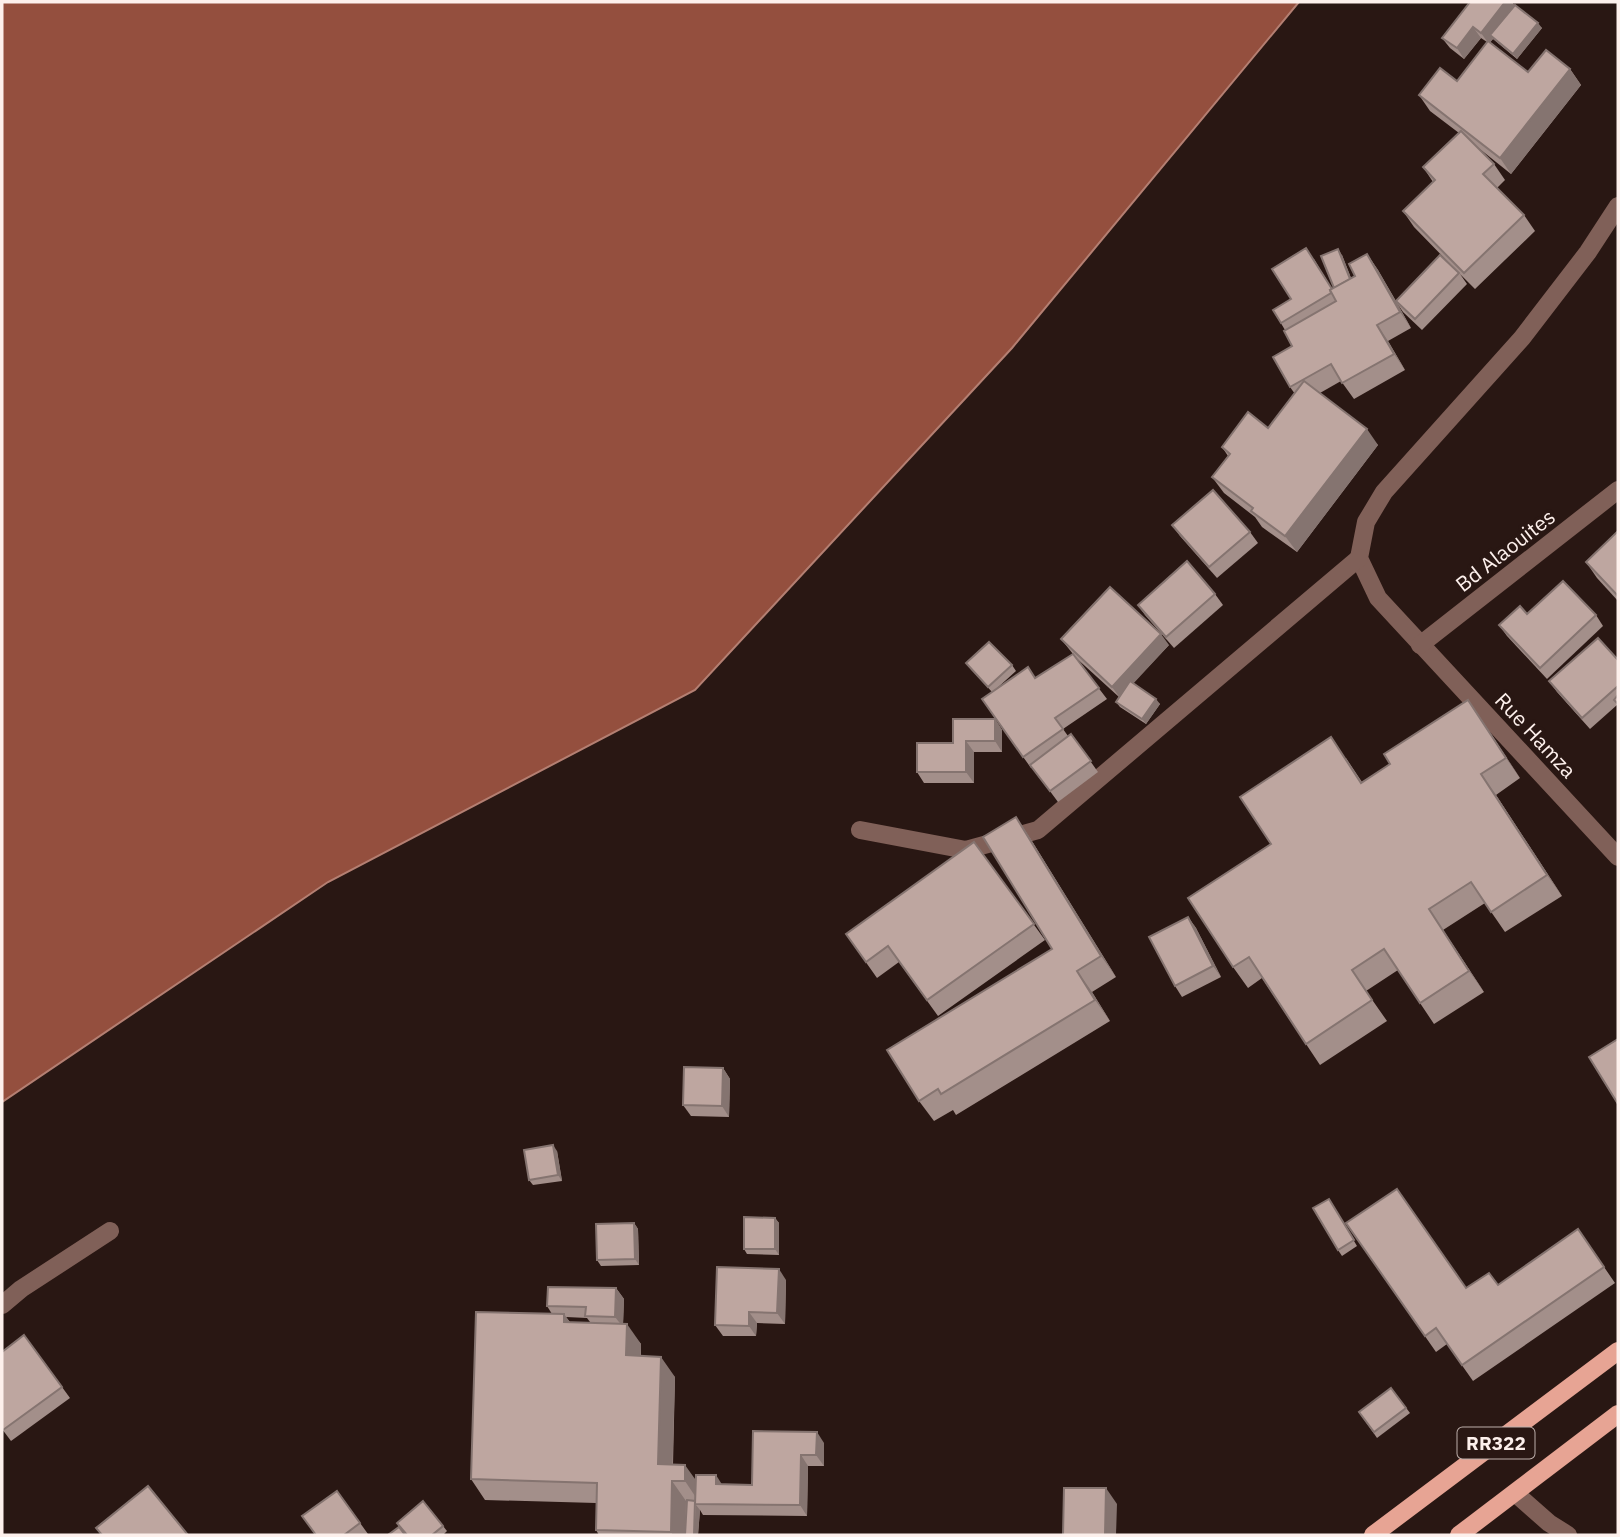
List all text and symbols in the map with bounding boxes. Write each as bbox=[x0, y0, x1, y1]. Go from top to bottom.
street label: Bd Alaouites bbox=[1449, 502, 1561, 598]
street label: Rue Hamza bbox=[1489, 686, 1583, 784]
road number: RR322 bbox=[1458, 1428, 1534, 1458]

